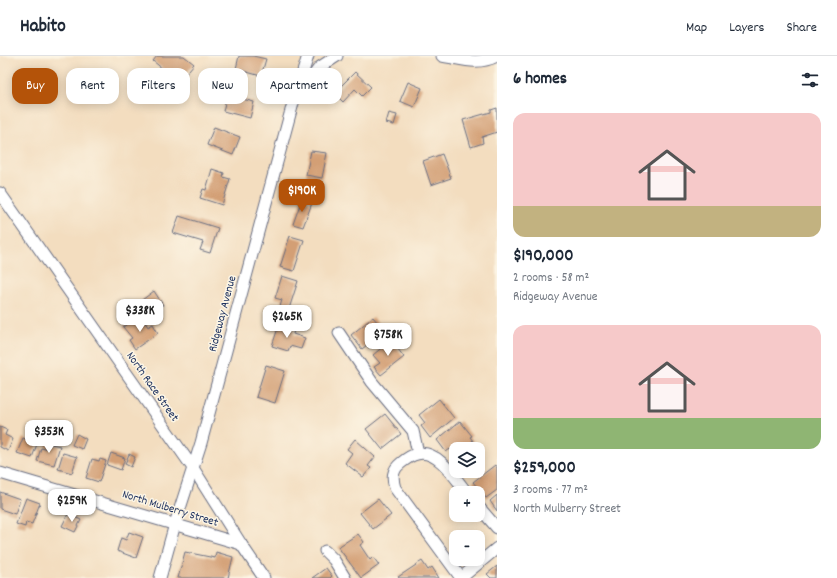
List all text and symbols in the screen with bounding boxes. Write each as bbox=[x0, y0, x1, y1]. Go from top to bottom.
text: Habito bbox=[20, 14, 66, 41]
text: Map bbox=[686, 18, 707, 38]
text: Layers bbox=[729, 18, 764, 38]
text: Share bbox=[786, 18, 817, 38]
chip: Buy bbox=[12, 68, 58, 104]
chip: Rent bbox=[66, 68, 119, 104]
chip: Filters bbox=[127, 68, 190, 104]
chip: New bbox=[198, 68, 248, 104]
chip: Apartment bbox=[256, 68, 342, 104]
text: 6 homes bbox=[513, 68, 567, 92]
icon: filters bbox=[799, 69, 821, 91]
icon: home bbox=[631, 139, 703, 211]
pin: $190K bbox=[274, 179, 330, 213]
text: $190K bbox=[288, 182, 316, 201]
text: $190,000 bbox=[513, 245, 573, 269]
text: 2 rooms · 58 m² bbox=[513, 269, 589, 288]
street label: Ridgeway Avenue bbox=[205, 274, 241, 354]
text: Ridgeway Avenue bbox=[513, 288, 598, 307]
pin: $338K bbox=[112, 299, 168, 333]
text: $338K bbox=[125, 302, 155, 321]
pin: $265K bbox=[259, 305, 315, 339]
text: $265K bbox=[272, 308, 302, 327]
pin: $758K bbox=[360, 323, 416, 357]
text: $758K bbox=[374, 326, 402, 345]
street label: North Race Street bbox=[122, 349, 183, 426]
icon: home bbox=[631, 351, 703, 423]
pin: $353K bbox=[21, 420, 77, 454]
text: $353K bbox=[34, 423, 64, 442]
map controls bbox=[449, 442, 485, 566]
button: layers bbox=[449, 442, 485, 478]
text: $259,000 bbox=[513, 457, 576, 481]
text: 3 rooms · 77 m² bbox=[513, 481, 588, 500]
street label: North Mulberry Street bbox=[120, 486, 221, 532]
button: + bbox=[449, 486, 485, 522]
pin: $259K bbox=[44, 489, 100, 523]
text: $259K bbox=[57, 492, 87, 511]
text: North Mulberry Street bbox=[513, 500, 621, 519]
button: − bbox=[449, 530, 485, 566]

